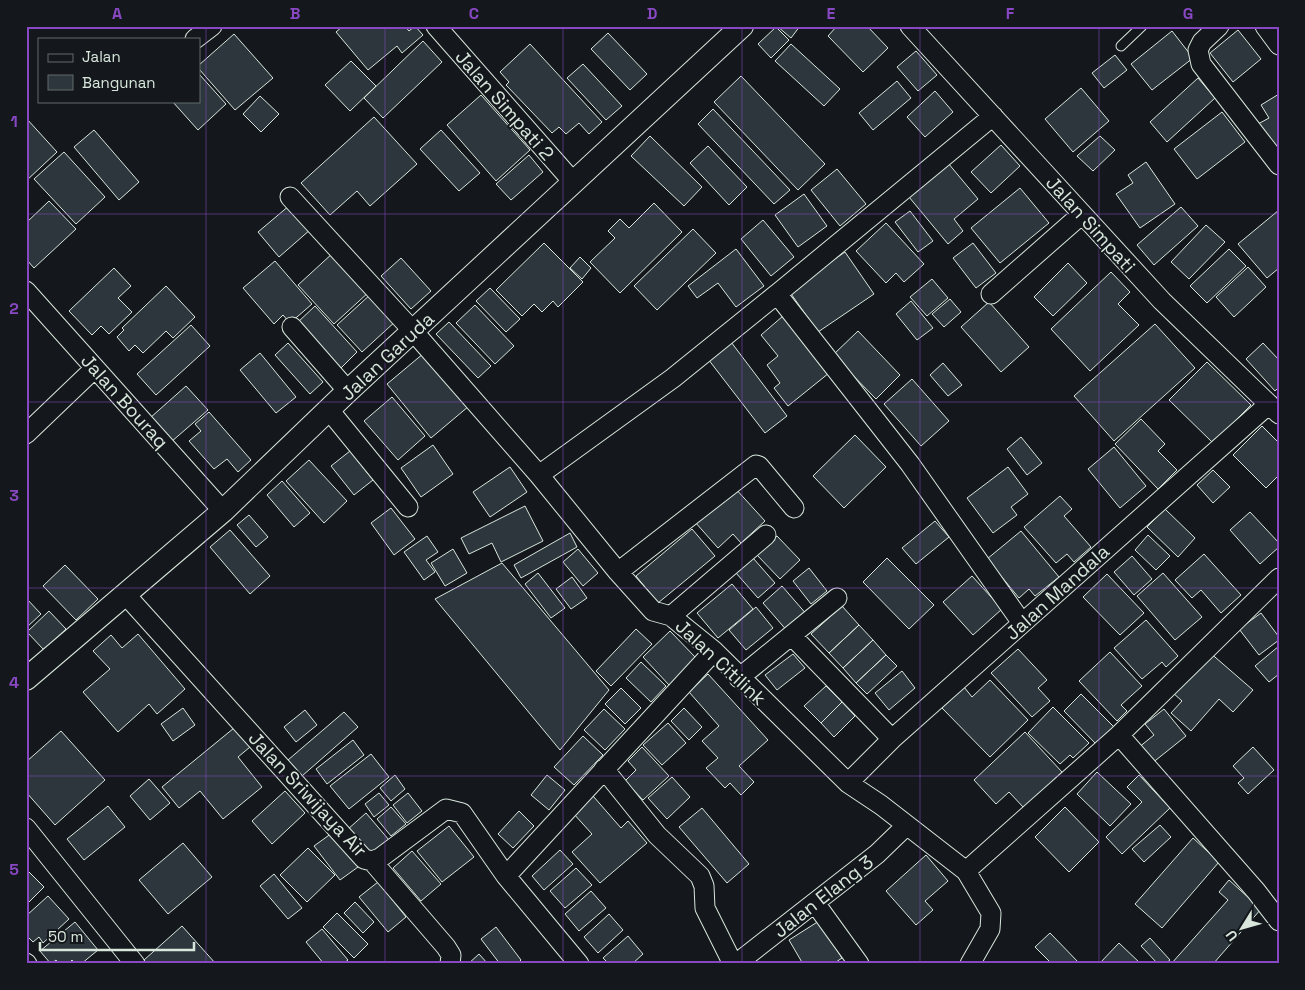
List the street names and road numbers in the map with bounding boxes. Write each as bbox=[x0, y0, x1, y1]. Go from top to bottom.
street label: Jalan Simpati 2 bbox=[450, 45, 560, 166]
street label: Jalan Simpati bbox=[1040, 170, 1141, 278]
street label: Jalan Garuda bbox=[335, 307, 440, 406]
street label: Jalan Bouraq bbox=[75, 349, 174, 454]
street label: Jalan Mandala bbox=[1000, 539, 1115, 646]
street label: Jalan Citilink bbox=[670, 614, 771, 711]
street label: Jalan Sriwijaya Air bbox=[243, 726, 373, 863]
street label: Jalan Elang 3 bbox=[768, 850, 878, 943]

